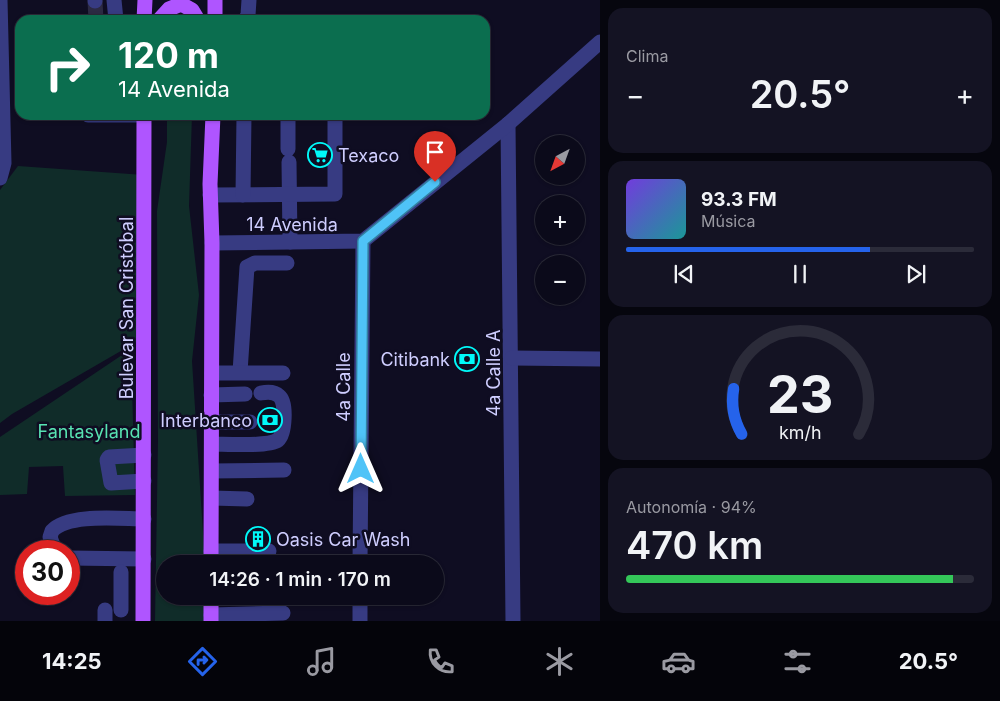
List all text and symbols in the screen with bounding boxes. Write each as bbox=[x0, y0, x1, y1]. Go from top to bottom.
text: 120 m bbox=[118, 34, 219, 76]
icon: right bbox=[35, 35, 100, 100]
text: Clima bbox=[626, 46, 668, 66]
text: 20.5° bbox=[750, 71, 850, 117]
text: 14 Avenida bbox=[118, 76, 230, 102]
text: − bbox=[626, 78, 645, 112]
text: + bbox=[955, 78, 974, 112]
pin bbox=[414, 131, 456, 182]
north arrow bbox=[535, 135, 585, 185]
map controls bbox=[535, 135, 585, 305]
icon: arrive bbox=[421, 138, 449, 166]
supermarket icon: Texaco bbox=[307, 142, 333, 168]
place label: Texaco bbox=[338, 145, 399, 166]
text: 93.3 FM bbox=[701, 188, 777, 211]
button: + bbox=[535, 195, 585, 245]
text: Música bbox=[701, 211, 756, 231]
street label: 14 Avenida bbox=[246, 214, 338, 235]
street label: Bulevar San Cristóbal bbox=[116, 217, 137, 399]
button: − bbox=[535, 255, 585, 305]
icon: previous bbox=[670, 260, 698, 288]
icon: pause bbox=[786, 260, 814, 288]
icon: next bbox=[902, 260, 930, 288]
street label: 4a Calle A bbox=[483, 330, 504, 416]
bank icon: Citibank bbox=[454, 346, 480, 372]
place label: Citibank bbox=[380, 349, 450, 370]
street label: 4a Calle bbox=[333, 352, 354, 422]
text: 23 bbox=[767, 363, 833, 426]
bank icon: Interbanco bbox=[257, 407, 283, 433]
place label: Interbanco bbox=[160, 410, 252, 431]
park label: Fantasyland bbox=[38, 421, 140, 442]
text: km/h bbox=[779, 422, 821, 443]
position arrow bbox=[334, 442, 386, 494]
text: Autonomía · 94% bbox=[626, 497, 757, 517]
text: 470 km bbox=[626, 522, 763, 568]
building icon: Oasis Car Wash bbox=[245, 526, 271, 552]
place label: Oasis Car Wash bbox=[276, 529, 410, 550]
speed limit sign: 30 bbox=[15, 540, 80, 605]
text: 14:26 · 1 min · 170 m bbox=[209, 568, 391, 591]
icon: directions bbox=[185, 644, 220, 679]
icon: music bbox=[304, 644, 339, 679]
icon: phone bbox=[423, 644, 458, 679]
icon: climate bbox=[542, 644, 577, 679]
icon: car bbox=[661, 644, 696, 679]
icon: filters bbox=[780, 644, 815, 679]
text: 14:25 bbox=[42, 648, 102, 674]
text: 20.5° bbox=[899, 648, 958, 674]

